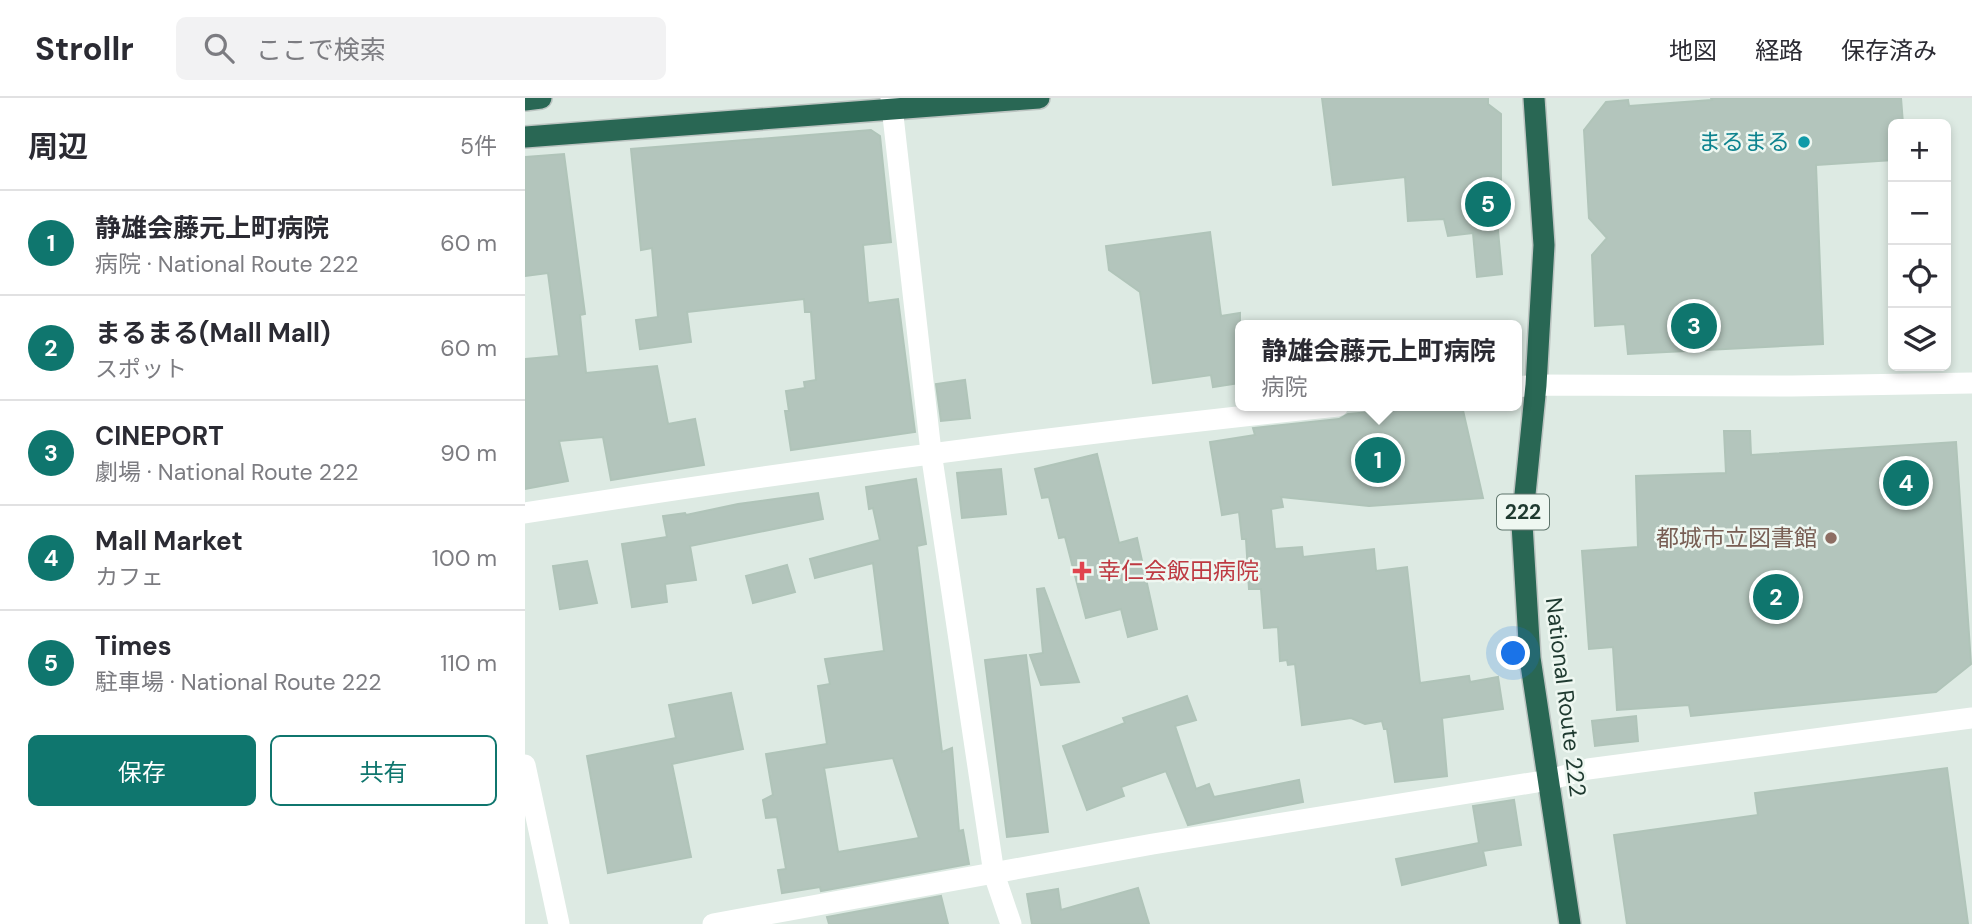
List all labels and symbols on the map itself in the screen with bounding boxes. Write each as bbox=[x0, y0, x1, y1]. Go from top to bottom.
place label: まるまる bbox=[1698, 127, 1790, 157]
marker: まるまる bbox=[1796, 134, 1812, 150]
pin: 5 bbox=[1465, 178, 1511, 230]
pin: 3 bbox=[1671, 300, 1717, 352]
pin: 1 bbox=[1355, 434, 1401, 486]
pin: 4 bbox=[1883, 457, 1929, 509]
road number: 222 bbox=[1497, 494, 1549, 530]
place label: 都城市立図書館 bbox=[1656, 523, 1817, 553]
marker: 都城市立図書館 bbox=[1823, 530, 1839, 546]
place label: 幸仁会飯田病院 bbox=[1098, 556, 1259, 586]
marker: 幸仁会飯田病院 bbox=[1072, 561, 1092, 581]
pin: 2 bbox=[1753, 571, 1799, 623]
street label: National Route 222 bbox=[1539, 596, 1593, 798]
your location bbox=[1496, 636, 1530, 670]

